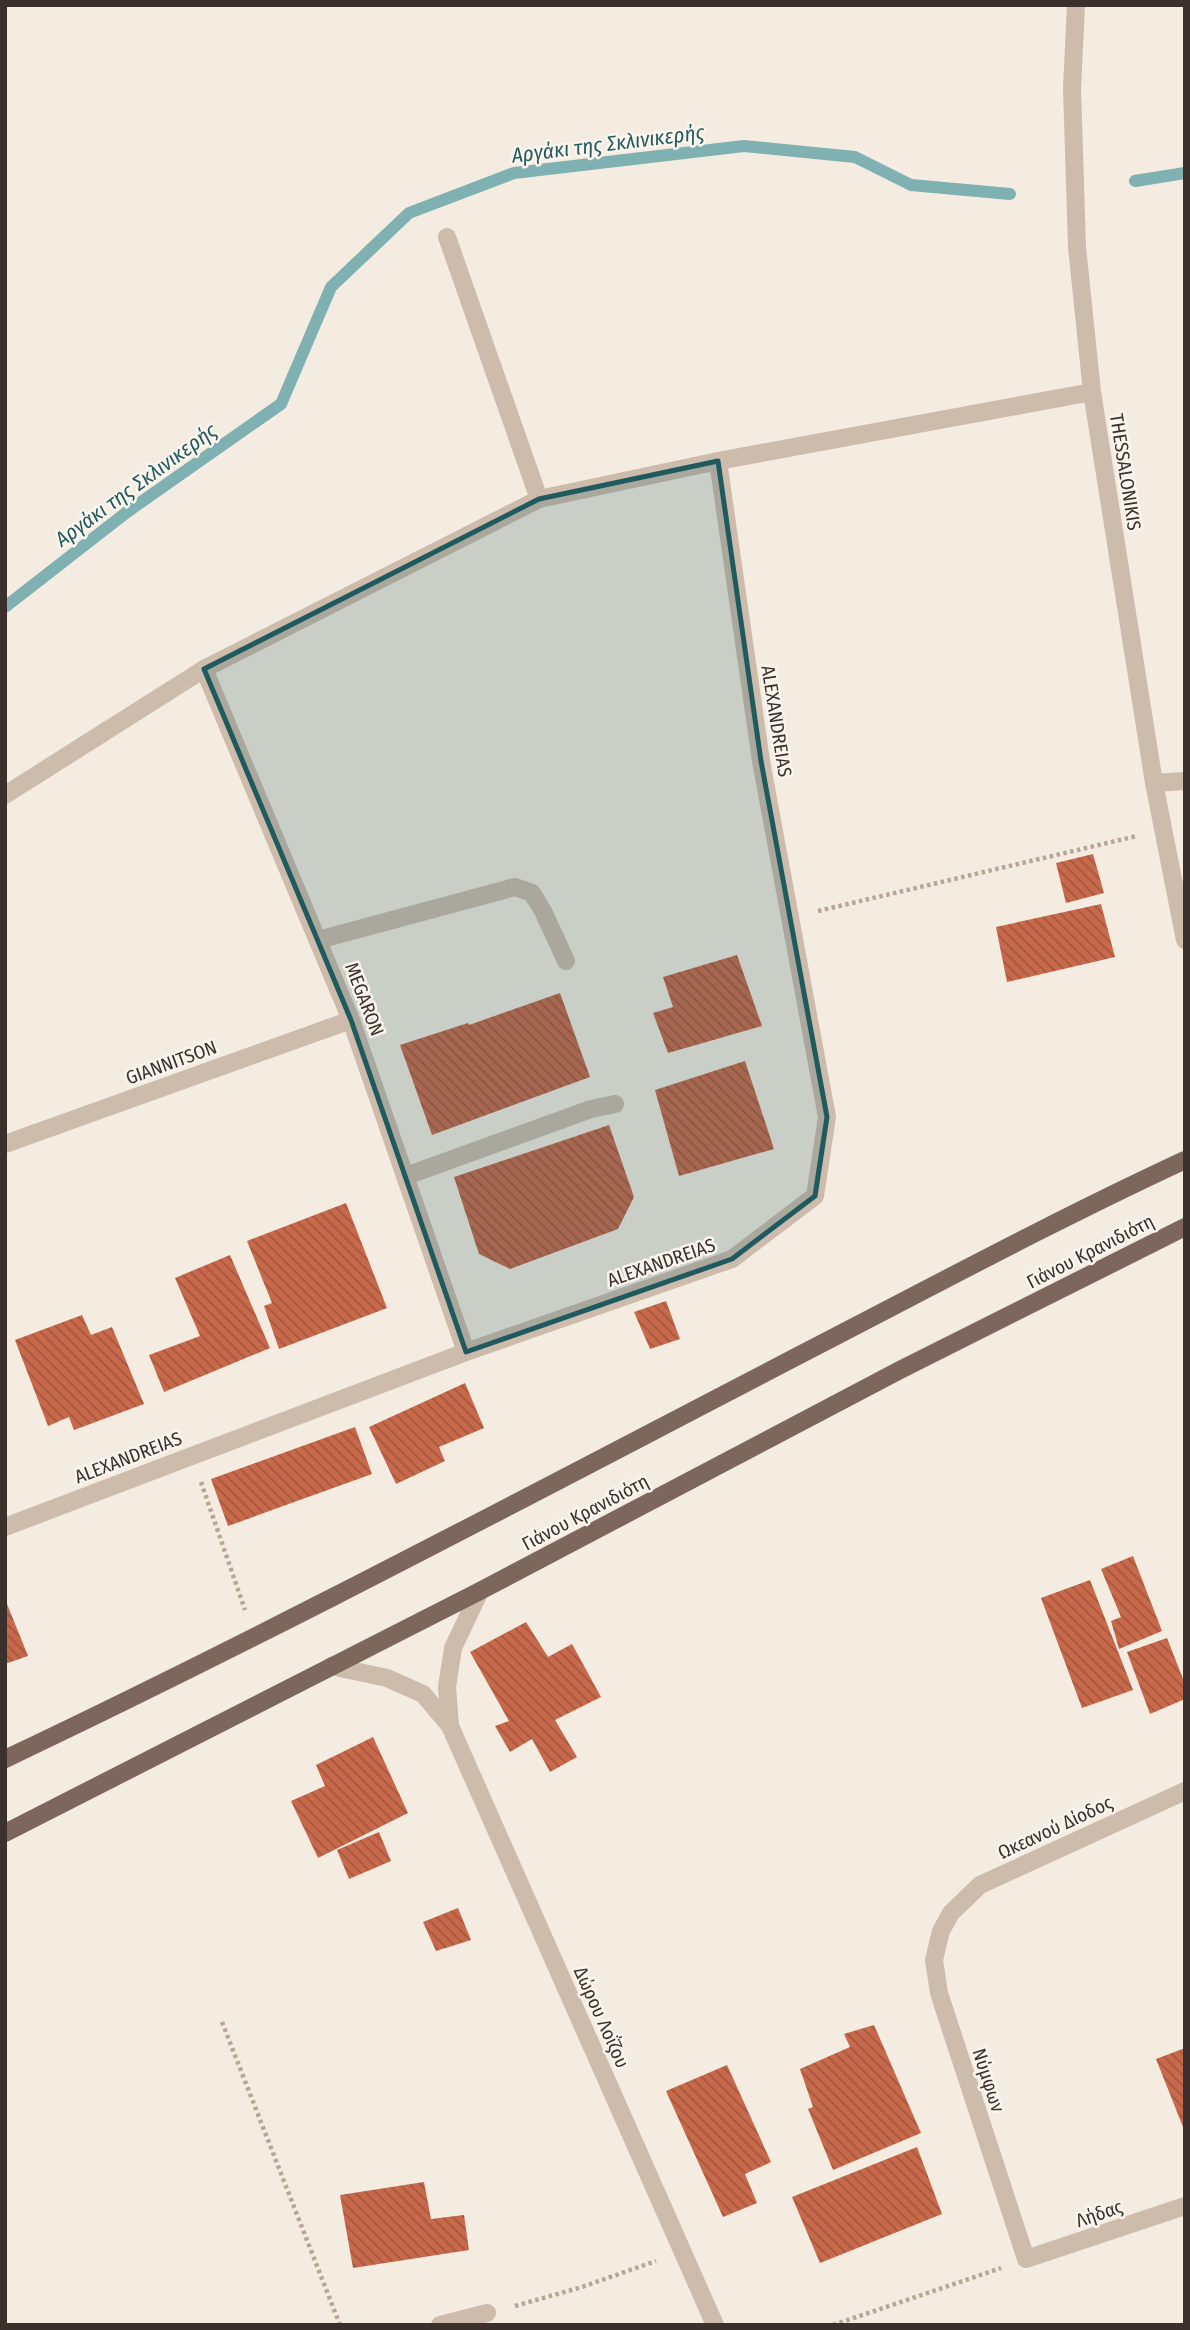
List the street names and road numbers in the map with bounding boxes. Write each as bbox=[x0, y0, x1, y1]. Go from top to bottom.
street label: THESSALONIKIS bbox=[1105, 412, 1146, 532]
street label: ALEXANDREIAS bbox=[756, 664, 797, 779]
street label: MEGARON bbox=[340, 959, 389, 1039]
street label: GIANNITSON bbox=[122, 1035, 220, 1090]
street label: Γιάνου Κρανιδιότη bbox=[1023, 1209, 1158, 1293]
street label: ALEXANDREIAS bbox=[604, 1233, 718, 1292]
street label: ALEXANDREIAS bbox=[71, 1427, 185, 1488]
street label: Γιάνου Κρανιδιότη bbox=[518, 1469, 652, 1555]
street label: Ωκεανού Δίοδος bbox=[994, 1791, 1116, 1864]
street label: Δώρου Λοΐζου bbox=[569, 1963, 634, 2071]
street label: Νύμφων bbox=[967, 2045, 1010, 2116]
street label: Λήδας bbox=[1073, 2195, 1126, 2232]

